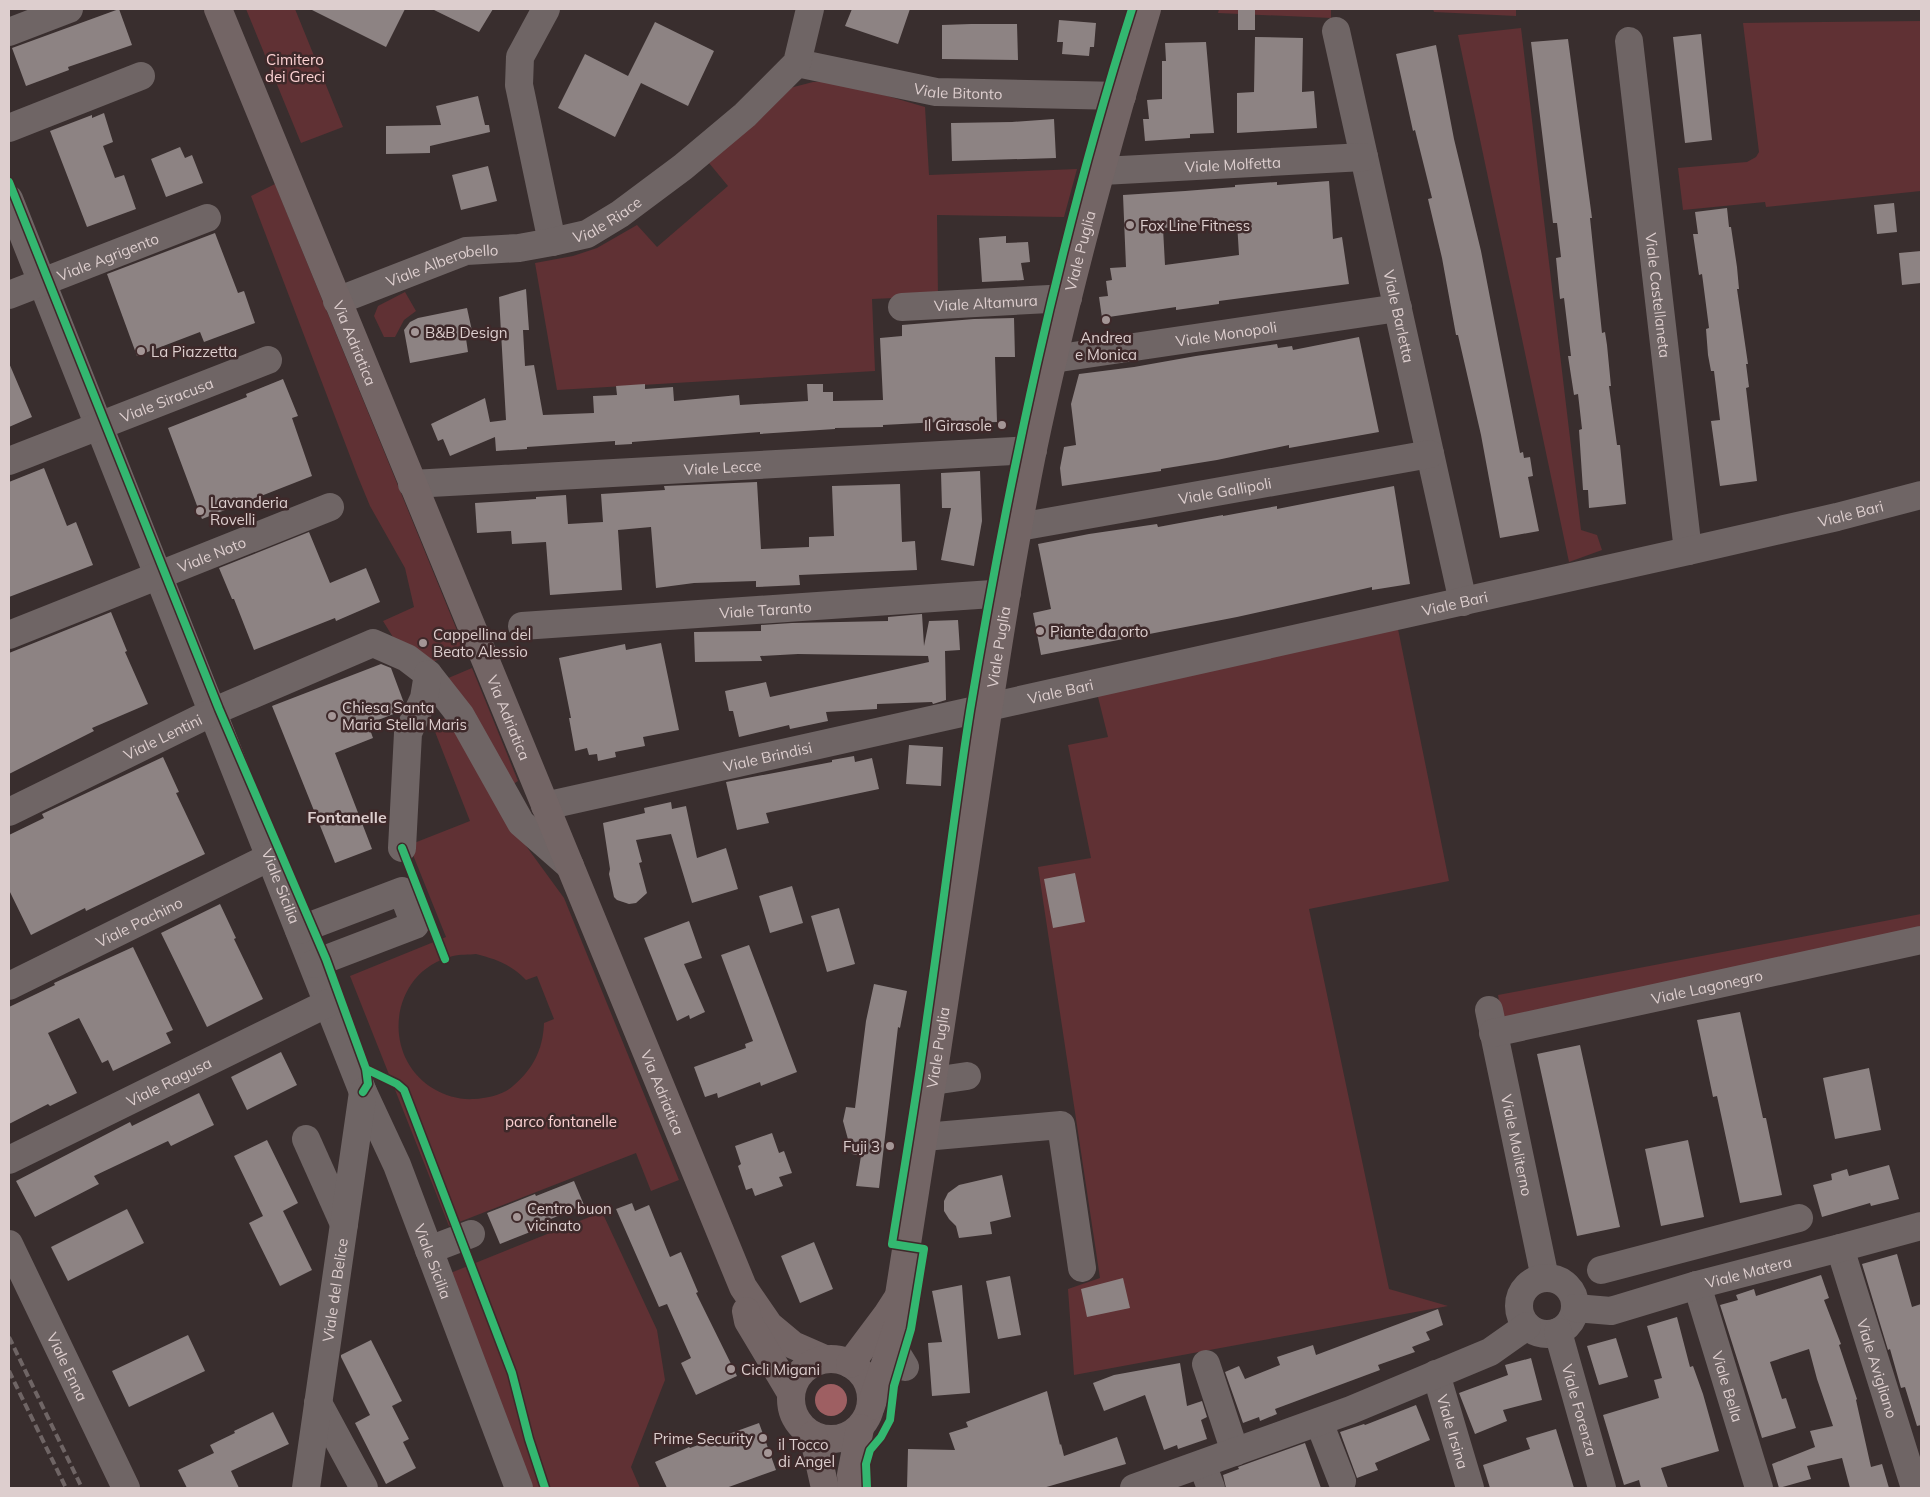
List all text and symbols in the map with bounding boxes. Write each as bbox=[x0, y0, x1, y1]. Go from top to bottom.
park label: Cimitero dei Greci bbox=[265, 50, 325, 86]
street label: Viale Bitonto bbox=[912, 78, 1003, 103]
street label: Viale Molfetta bbox=[1184, 152, 1281, 176]
street label: Viale Riace bbox=[571, 192, 645, 246]
street label: Viale Puglia bbox=[1060, 208, 1099, 293]
place label: Fox Line Fitness bbox=[1140, 216, 1250, 235]
marker: Fox Line Fitness bbox=[1124, 219, 1136, 231]
street label: Viale Agrigento bbox=[54, 228, 161, 285]
street label: Viale Castellaneta bbox=[1642, 232, 1675, 359]
street label: Viale Alberobello bbox=[383, 240, 499, 291]
street label: Viale Barletta bbox=[1380, 268, 1419, 364]
street label: Viale Altamura bbox=[934, 290, 1038, 315]
street label: Via Adriatica bbox=[329, 298, 381, 388]
marker: Andrea e Monica bbox=[1100, 314, 1112, 326]
street label: Viale Monopoli bbox=[1174, 317, 1278, 350]
place label: B&B Design bbox=[425, 323, 508, 342]
marker: B&B Design bbox=[409, 326, 421, 338]
place label: Andrea e Monica bbox=[1075, 328, 1137, 364]
place label: La Piazzetta bbox=[151, 342, 237, 361]
marker: La Piazzetta bbox=[135, 345, 147, 357]
street label: Viale Siracusa bbox=[117, 373, 216, 426]
place label: Il Girasole bbox=[924, 416, 992, 435]
marker: Il Girasole bbox=[996, 419, 1008, 431]
street label: Viale Lecce bbox=[683, 455, 762, 479]
street label: Viale Gallipoli bbox=[1177, 473, 1273, 508]
place label: Lavanderia Rovelli bbox=[210, 493, 288, 529]
street label: Viale Bari bbox=[1816, 496, 1885, 531]
marker: Lavanderia Rovelli bbox=[194, 505, 206, 517]
street label: Viale Noto bbox=[174, 532, 249, 576]
street label: Viale Bari bbox=[1420, 586, 1489, 620]
street label: Viale Taranto bbox=[719, 597, 812, 622]
street label: Viale Puglia bbox=[982, 605, 1014, 689]
place label: Piante da orto bbox=[1050, 622, 1148, 641]
place label: Cappellina del Beato Alessio bbox=[433, 625, 531, 661]
marker: Piante da orto bbox=[1034, 625, 1046, 637]
marker: Cappellina del Beato Alessio bbox=[417, 637, 429, 649]
street label: Via Adriatica bbox=[483, 672, 535, 763]
street label: Viale Bari bbox=[1026, 674, 1095, 708]
place label: Chiesa Santa Maria Stella Maris bbox=[342, 698, 467, 734]
street label: Viale Lentini bbox=[120, 709, 205, 764]
marker: Chiesa Santa Maria Stella Maris bbox=[326, 710, 338, 722]
street label: Viale Brindisi bbox=[721, 737, 814, 775]
district label: Fontanelle bbox=[307, 807, 387, 827]
street label: Viale Sicilia bbox=[258, 846, 305, 926]
street label: Viale Pachino bbox=[92, 892, 185, 951]
street label: Viale Lagonegro bbox=[1650, 965, 1764, 1008]
street label: Viale Puglia bbox=[922, 1005, 953, 1090]
street label: Via Adriatica bbox=[637, 1047, 689, 1138]
street label: Viale Ragusa bbox=[123, 1052, 214, 1110]
street label: Viale Moliterno bbox=[1497, 1092, 1537, 1198]
park label: parco fontanelle bbox=[505, 1112, 617, 1131]
place label: Fuji 3 bbox=[843, 1137, 880, 1156]
marker: Fuji 3 bbox=[884, 1140, 896, 1152]
place label: Centro buon vicinato bbox=[527, 1199, 612, 1235]
marker: Centro buon vicinato bbox=[511, 1211, 523, 1223]
street label: Viale Sicilia bbox=[411, 1221, 456, 1301]
street label: Viale del Belice bbox=[318, 1237, 351, 1343]
street label: Viale Matera bbox=[1703, 1251, 1794, 1292]
street label: Viale Avigliano bbox=[1853, 1316, 1902, 1421]
street label: Viale Enna bbox=[43, 1329, 92, 1404]
street label: Viale Bella bbox=[1708, 1349, 1748, 1424]
place label: Cicli Migani bbox=[741, 1360, 820, 1379]
street label: Viale Forenza bbox=[1558, 1362, 1602, 1458]
marker: Cicli Migani bbox=[725, 1363, 737, 1375]
street label: Viale Irsina bbox=[1433, 1392, 1473, 1471]
place label: Prime Security bbox=[653, 1429, 753, 1448]
marker: Prime Security bbox=[757, 1432, 769, 1444]
place label: il Tocco di Angel bbox=[778, 1435, 835, 1471]
marker: il Tocco di Angel bbox=[762, 1447, 774, 1459]

